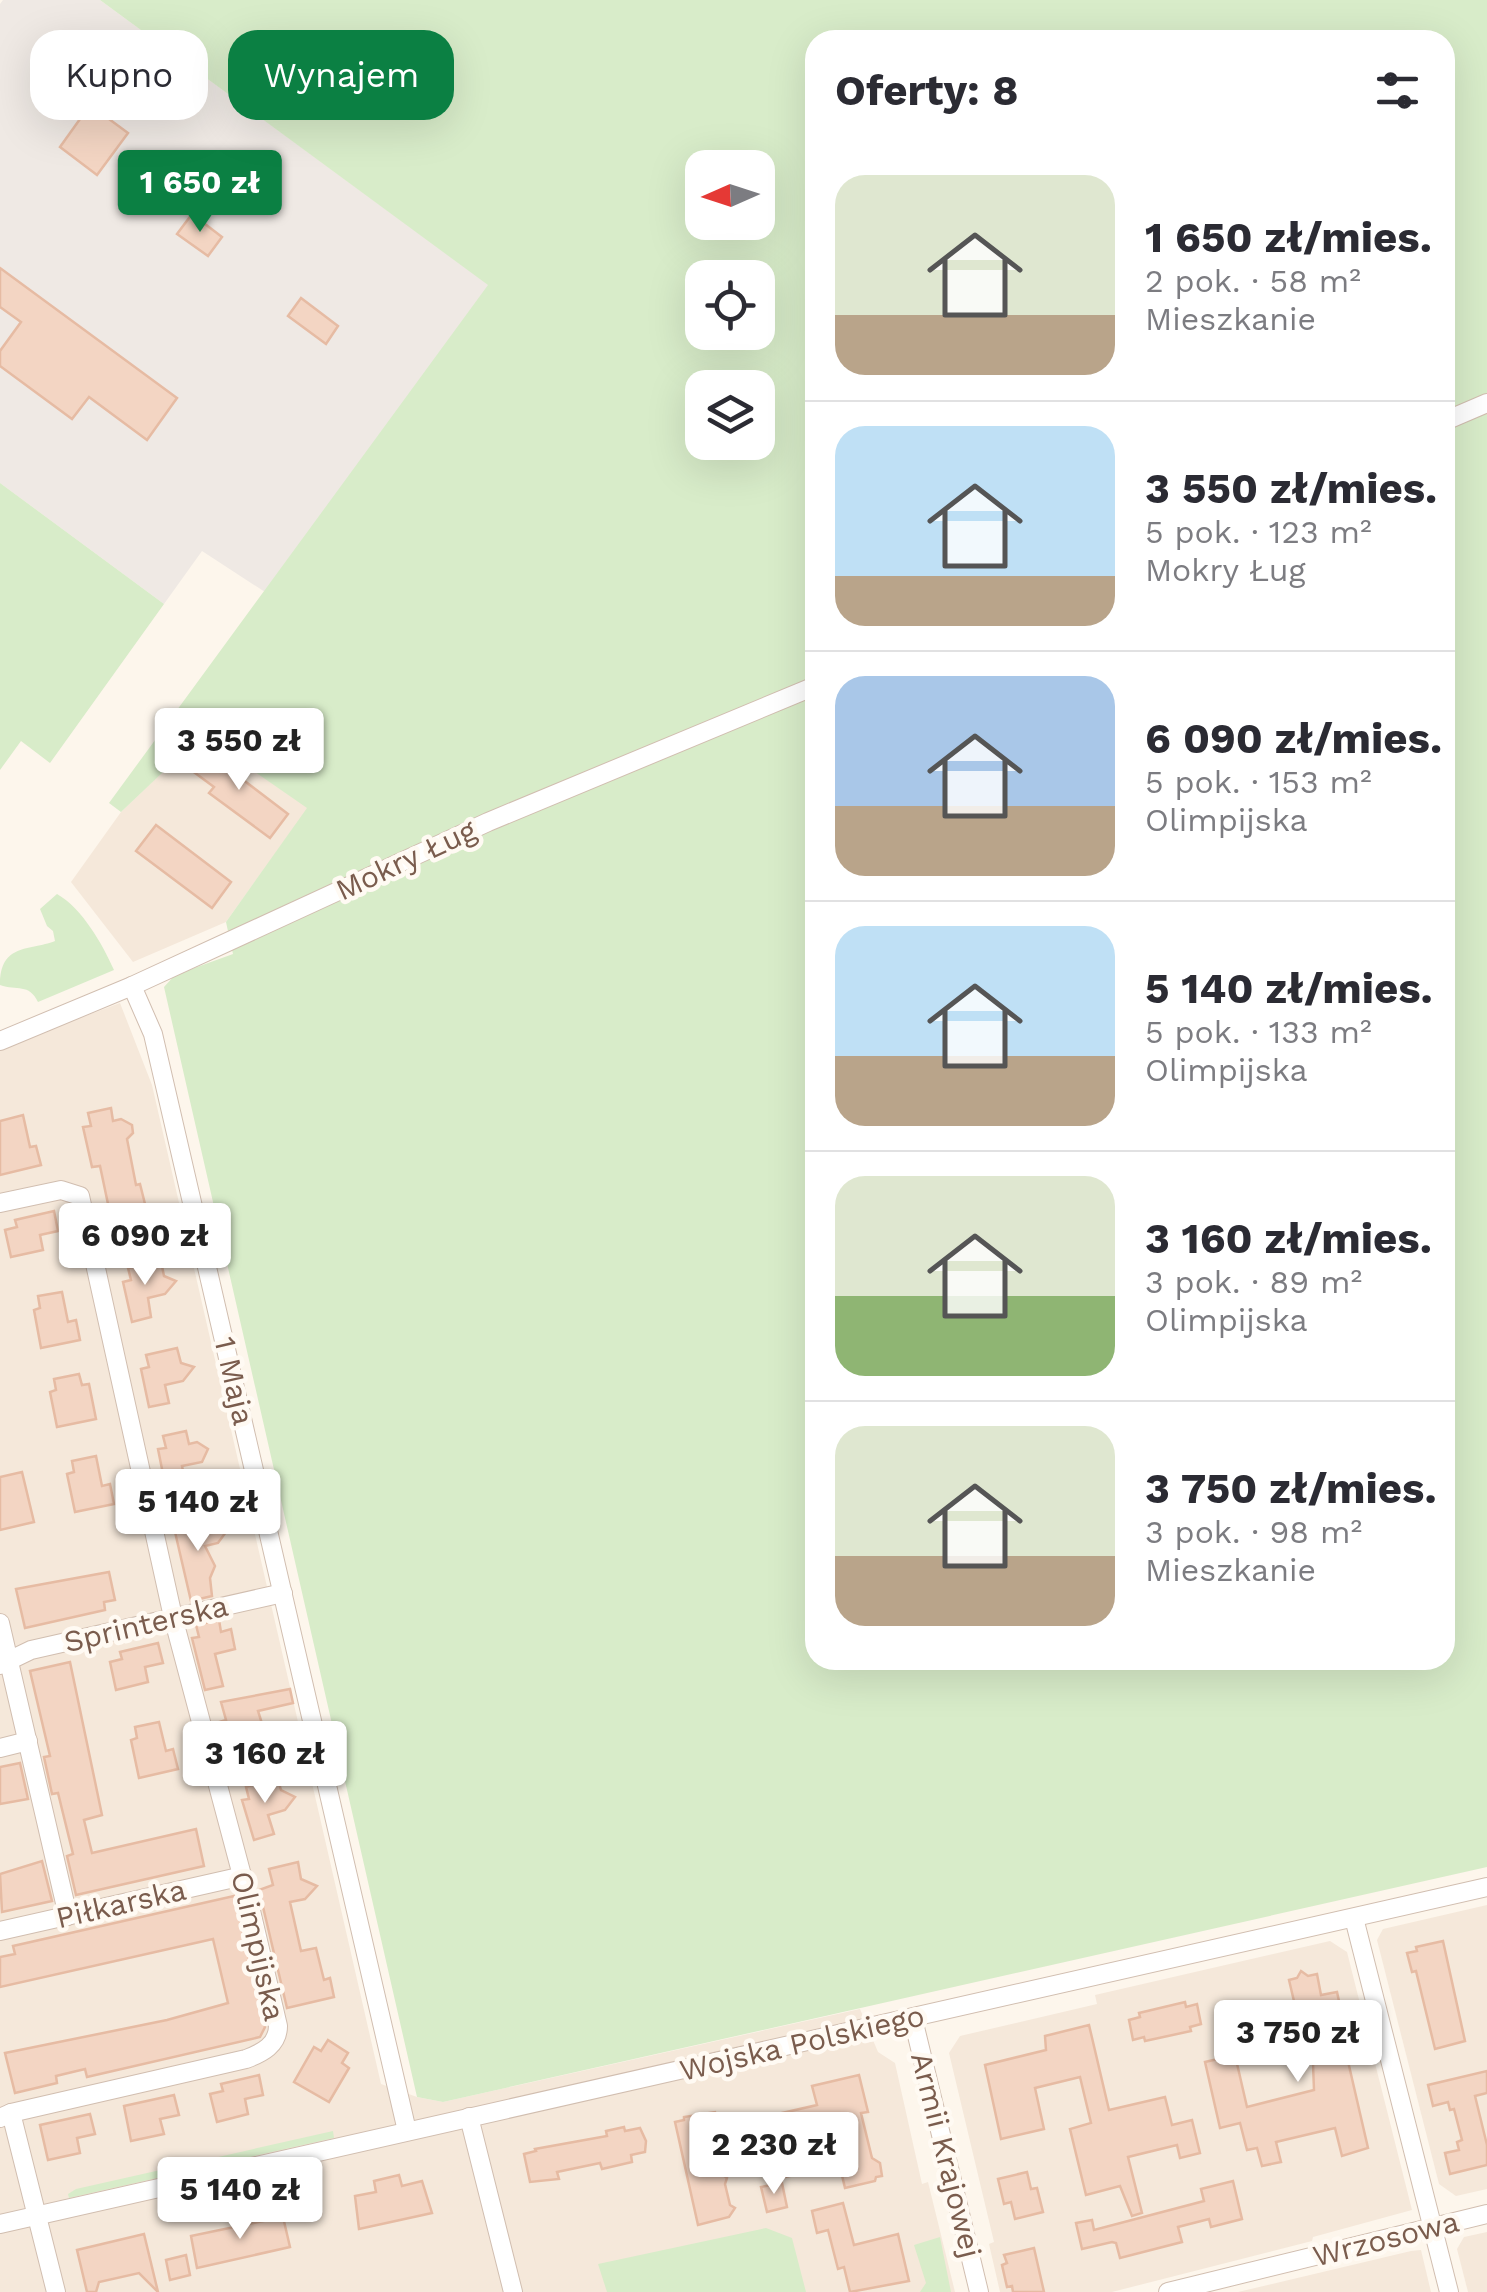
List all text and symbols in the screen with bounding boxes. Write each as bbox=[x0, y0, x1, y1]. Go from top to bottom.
chip: Kupno bbox=[30, 30, 208, 120]
chip: Wynajem bbox=[228, 30, 454, 120]
icon: filters bbox=[1370, 63, 1425, 118]
text: Oferty: 8 bbox=[835, 66, 1019, 115]
pin: 1 650 zł bbox=[97, 150, 303, 235]
north arrow bbox=[685, 150, 775, 240]
map controls bbox=[685, 150, 775, 460]
text: 1 650 zł bbox=[140, 163, 260, 201]
text: 1 650 zł/mies. bbox=[1145, 213, 1432, 262]
icon: home bbox=[915, 215, 1035, 335]
button: locate bbox=[685, 260, 775, 350]
text: 2 pok. · 58 m² bbox=[1145, 262, 1361, 300]
text: Mieszkanie bbox=[1145, 300, 1316, 338]
button: layers bbox=[685, 370, 775, 460]
text: 3 550 zł/mies. bbox=[1145, 464, 1437, 513]
icon: home bbox=[915, 466, 1035, 586]
text: 5 pok. · 123 m² bbox=[1145, 513, 1372, 551]
text: Mokry Ług bbox=[1145, 551, 1306, 589]
pin: 3 550 zł bbox=[136, 708, 342, 793]
text: 6 090 zł/mies. bbox=[1145, 714, 1442, 763]
icon: home bbox=[915, 716, 1035, 836]
text: 3 550 zł bbox=[177, 721, 301, 759]
text: 5 pok. · 153 m² bbox=[1145, 763, 1372, 801]
text: Olimpijska bbox=[1145, 801, 1308, 839]
street label: Mokry Ług bbox=[330, 812, 481, 907]
text: 5 140 zł/mies. bbox=[1145, 964, 1433, 1013]
icon: home bbox=[915, 966, 1035, 1086]
text: 5 pok. · 133 m² bbox=[1145, 1013, 1372, 1051]
text: Olimpijska bbox=[1145, 1051, 1308, 1089]
pin: 6 090 zł bbox=[42, 1203, 248, 1288]
text: 3 160 zł/mies. bbox=[1145, 1214, 1432, 1263]
text: 6 090 zł bbox=[81, 1216, 209, 1254]
icon: home bbox=[915, 1216, 1035, 1336]
text: 3 pok. · 89 m² bbox=[1145, 1263, 1362, 1301]
text: Olimpijska bbox=[1145, 1301, 1308, 1339]
street label: 1 Maja bbox=[207, 1333, 262, 1428]
text: 3 750 zł/mies. bbox=[1145, 1464, 1437, 1513]
icon: home bbox=[915, 1466, 1035, 1586]
pin: 5 140 zł bbox=[95, 1469, 301, 1554]
text: 5 140 zł bbox=[137, 1482, 259, 1520]
text: 3 pok. · 98 m² bbox=[1145, 1513, 1362, 1551]
text: Mieszkanie bbox=[1145, 1551, 1316, 1589]
street label: Sprinterska bbox=[60, 1588, 231, 1659]
pin: 3 160 zł bbox=[162, 1721, 368, 1806]
text: 3 160 zł bbox=[205, 1734, 325, 1772]
street label: Olimpijska bbox=[224, 1868, 293, 2024]
street label: Piłkarska bbox=[53, 1872, 189, 1935]
street label: Wojska Polskiego bbox=[676, 1997, 928, 2088]
pin: 3 750 zł bbox=[1195, 2000, 1401, 2085]
text: 3 750 zł bbox=[1236, 2013, 1360, 2051]
street label: Armii Krajowej bbox=[904, 2048, 989, 2261]
pin: 2 230 zł bbox=[671, 2112, 877, 2197]
text: 2 230 zł bbox=[711, 2125, 837, 2163]
pin: 5 140 zł bbox=[137, 2157, 343, 2242]
text: 5 140 zł bbox=[179, 2170, 301, 2208]
street label: Wrzosowa bbox=[1309, 2203, 1462, 2274]

